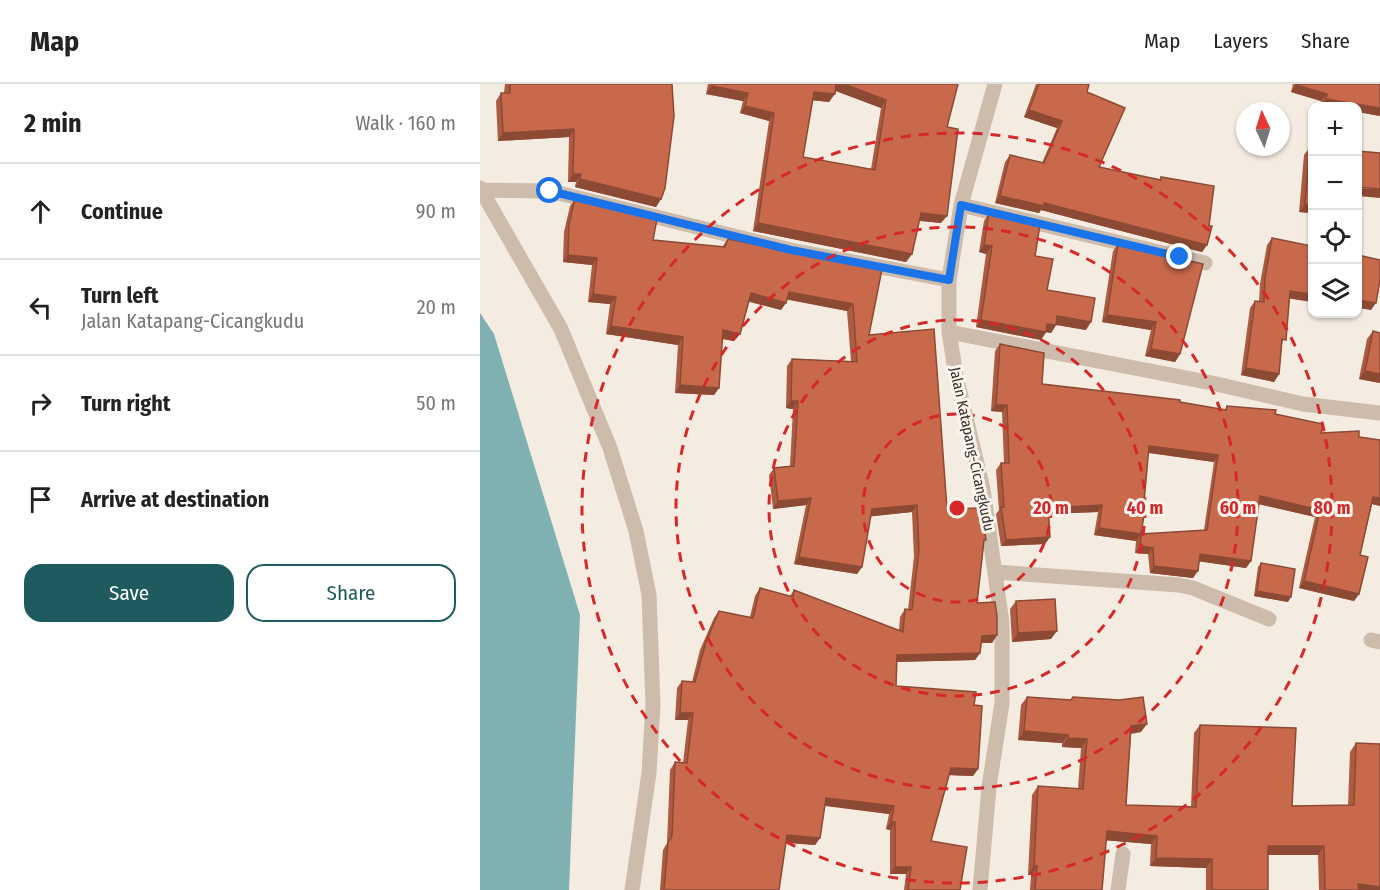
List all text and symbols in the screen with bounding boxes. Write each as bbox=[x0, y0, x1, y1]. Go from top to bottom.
text: Map bbox=[30, 25, 79, 58]
text: Map bbox=[1144, 28, 1180, 54]
text: Layers bbox=[1213, 28, 1268, 54]
text: Share bbox=[1301, 28, 1350, 54]
north arrow bbox=[1236, 102, 1290, 156]
map controls bbox=[1308, 102, 1362, 318]
button: + bbox=[1308, 102, 1362, 156]
text: 2 min bbox=[24, 108, 82, 139]
text: Walk · 160 m bbox=[356, 111, 456, 135]
button: − bbox=[1308, 156, 1362, 210]
route start bbox=[536, 177, 562, 203]
icon: ahead bbox=[24, 195, 57, 228]
text: Continue bbox=[81, 198, 163, 225]
text: 90 m bbox=[416, 199, 456, 223]
button: locate bbox=[1308, 210, 1362, 264]
route end bbox=[1166, 243, 1192, 269]
button: layers bbox=[1308, 264, 1362, 318]
text: Turn left bbox=[81, 282, 159, 309]
icon: left bbox=[24, 291, 57, 324]
text: 20 m bbox=[417, 295, 456, 319]
text: Jalan Katapang-Cicangkudu bbox=[81, 309, 304, 333]
street label: Jalan Katapang-Cicangkudu bbox=[946, 365, 998, 533]
icon: right bbox=[24, 387, 57, 420]
text: Turn right bbox=[81, 390, 170, 417]
text: 50 m bbox=[416, 391, 456, 415]
icon: arrive bbox=[24, 483, 57, 516]
text: Arrive at destination bbox=[81, 486, 269, 513]
text: 20 m bbox=[1032, 497, 1069, 519]
text: 40 m bbox=[1127, 497, 1163, 519]
text: 60 m bbox=[1220, 497, 1256, 519]
text: 80 m bbox=[1314, 497, 1350, 519]
centre of rings bbox=[947, 498, 967, 518]
button: Save bbox=[24, 564, 234, 622]
button: Share bbox=[246, 564, 456, 622]

